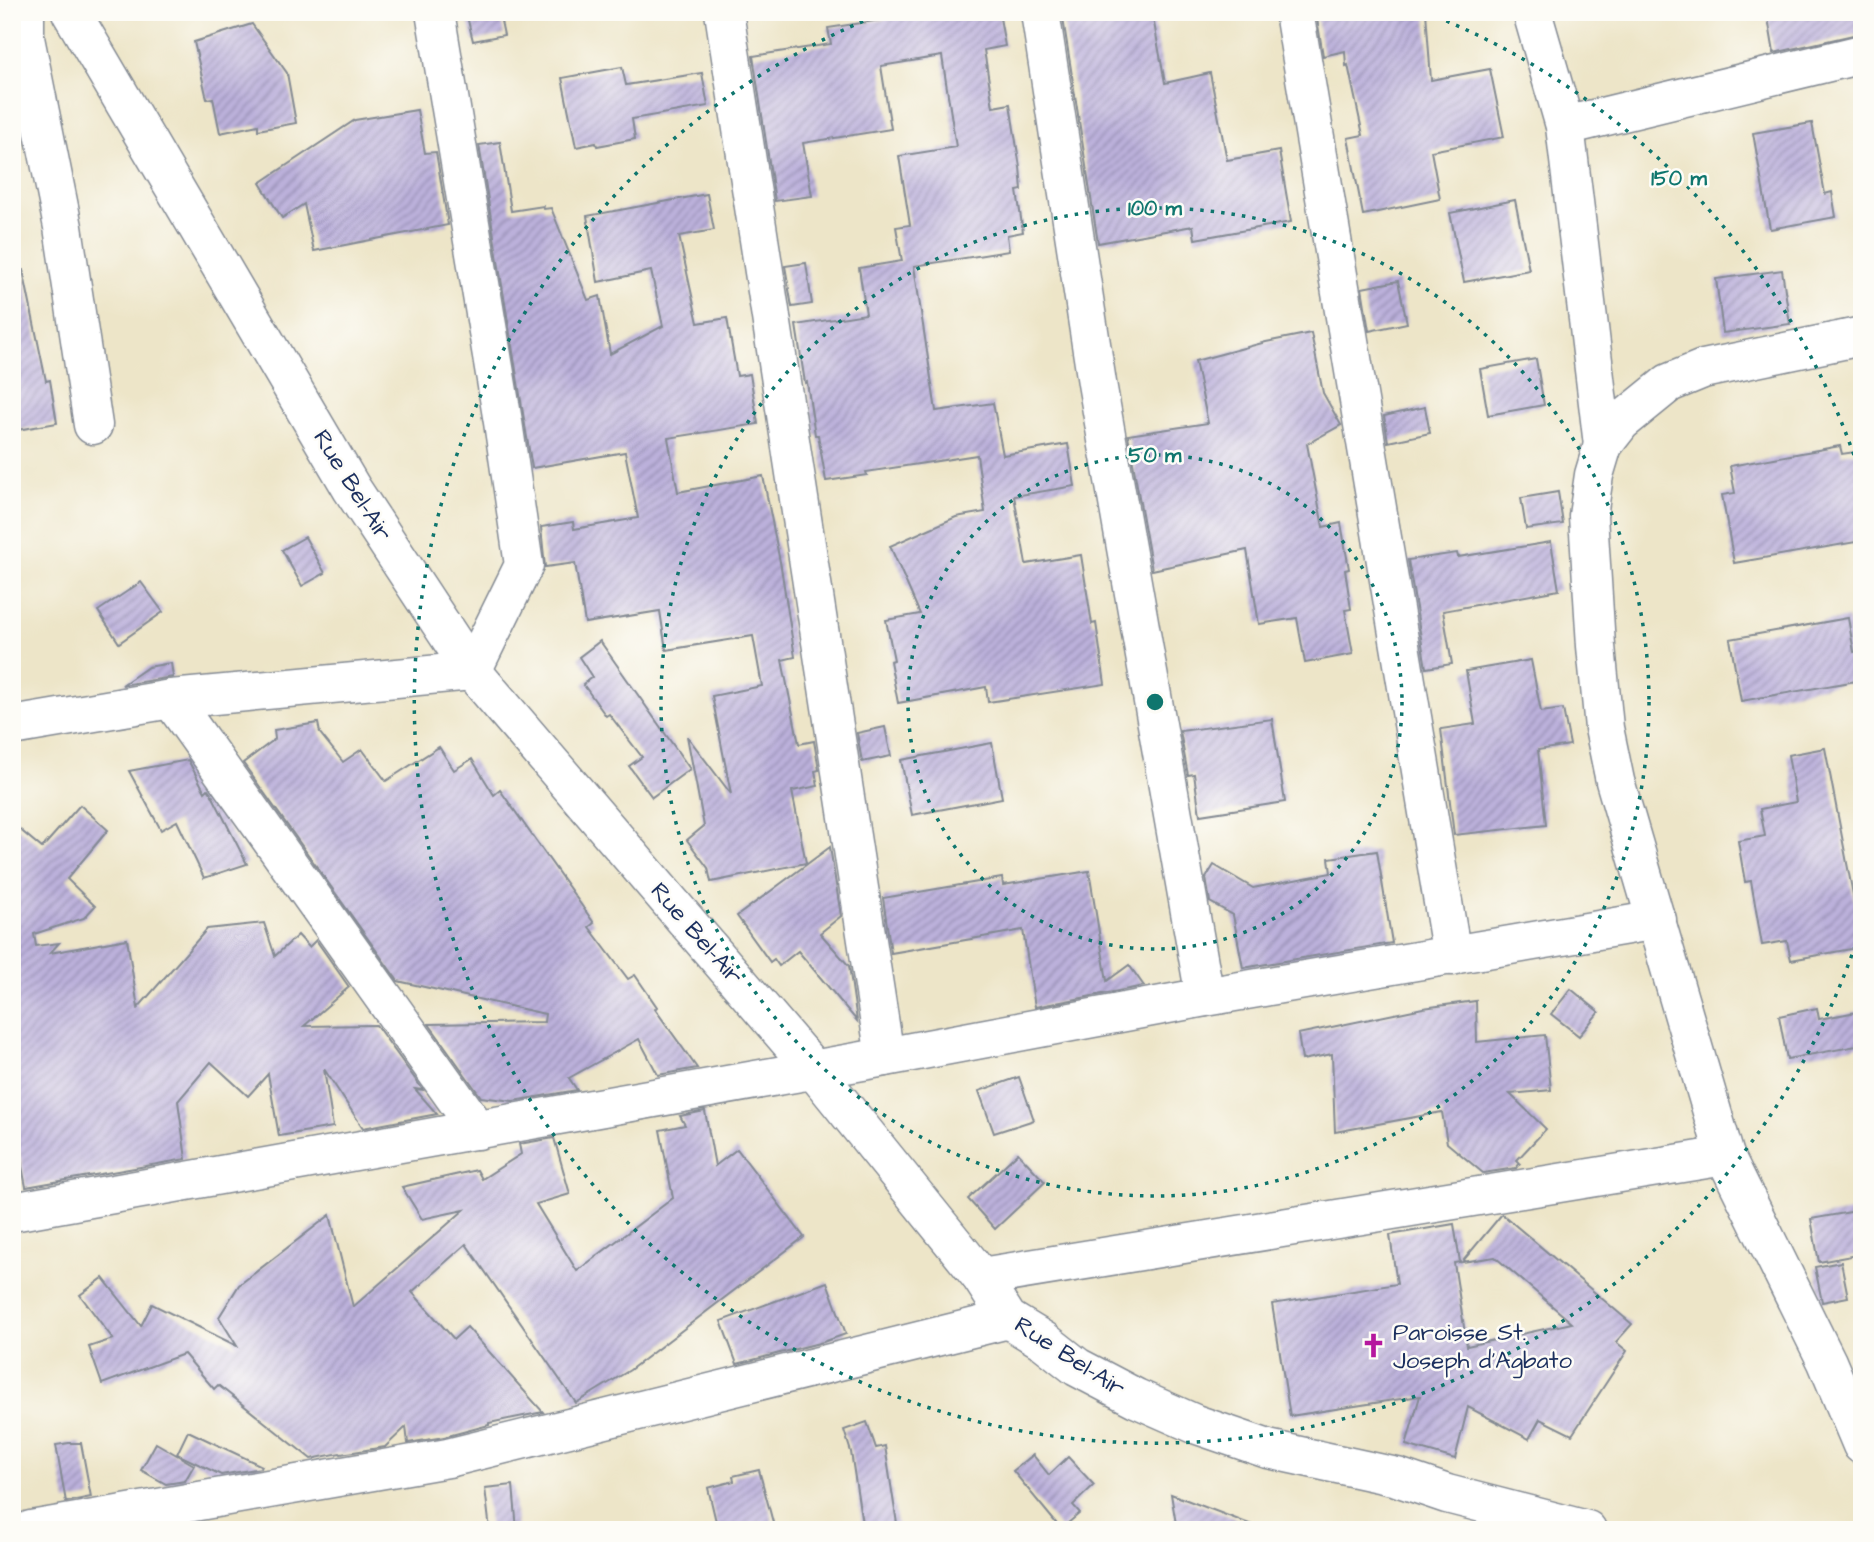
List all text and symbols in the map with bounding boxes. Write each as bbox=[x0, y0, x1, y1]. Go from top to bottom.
text: 150 m bbox=[1651, 164, 1707, 193]
text: 100 m bbox=[1128, 194, 1183, 223]
street label: Rue Bel-Air bbox=[305, 423, 400, 548]
text: 50 m bbox=[1129, 441, 1182, 470]
centre of rings bbox=[1143, 690, 1167, 714]
street label: Rue Bel-Air bbox=[642, 875, 750, 992]
street label: Rue Bel-Air bbox=[1008, 1308, 1131, 1405]
place label: Paroisse St. Joseph d'Agbato bbox=[1393, 1316, 1572, 1379]
church icon: Paroisse St. Joseph d'Agbato bbox=[1359, 1332, 1387, 1360]

